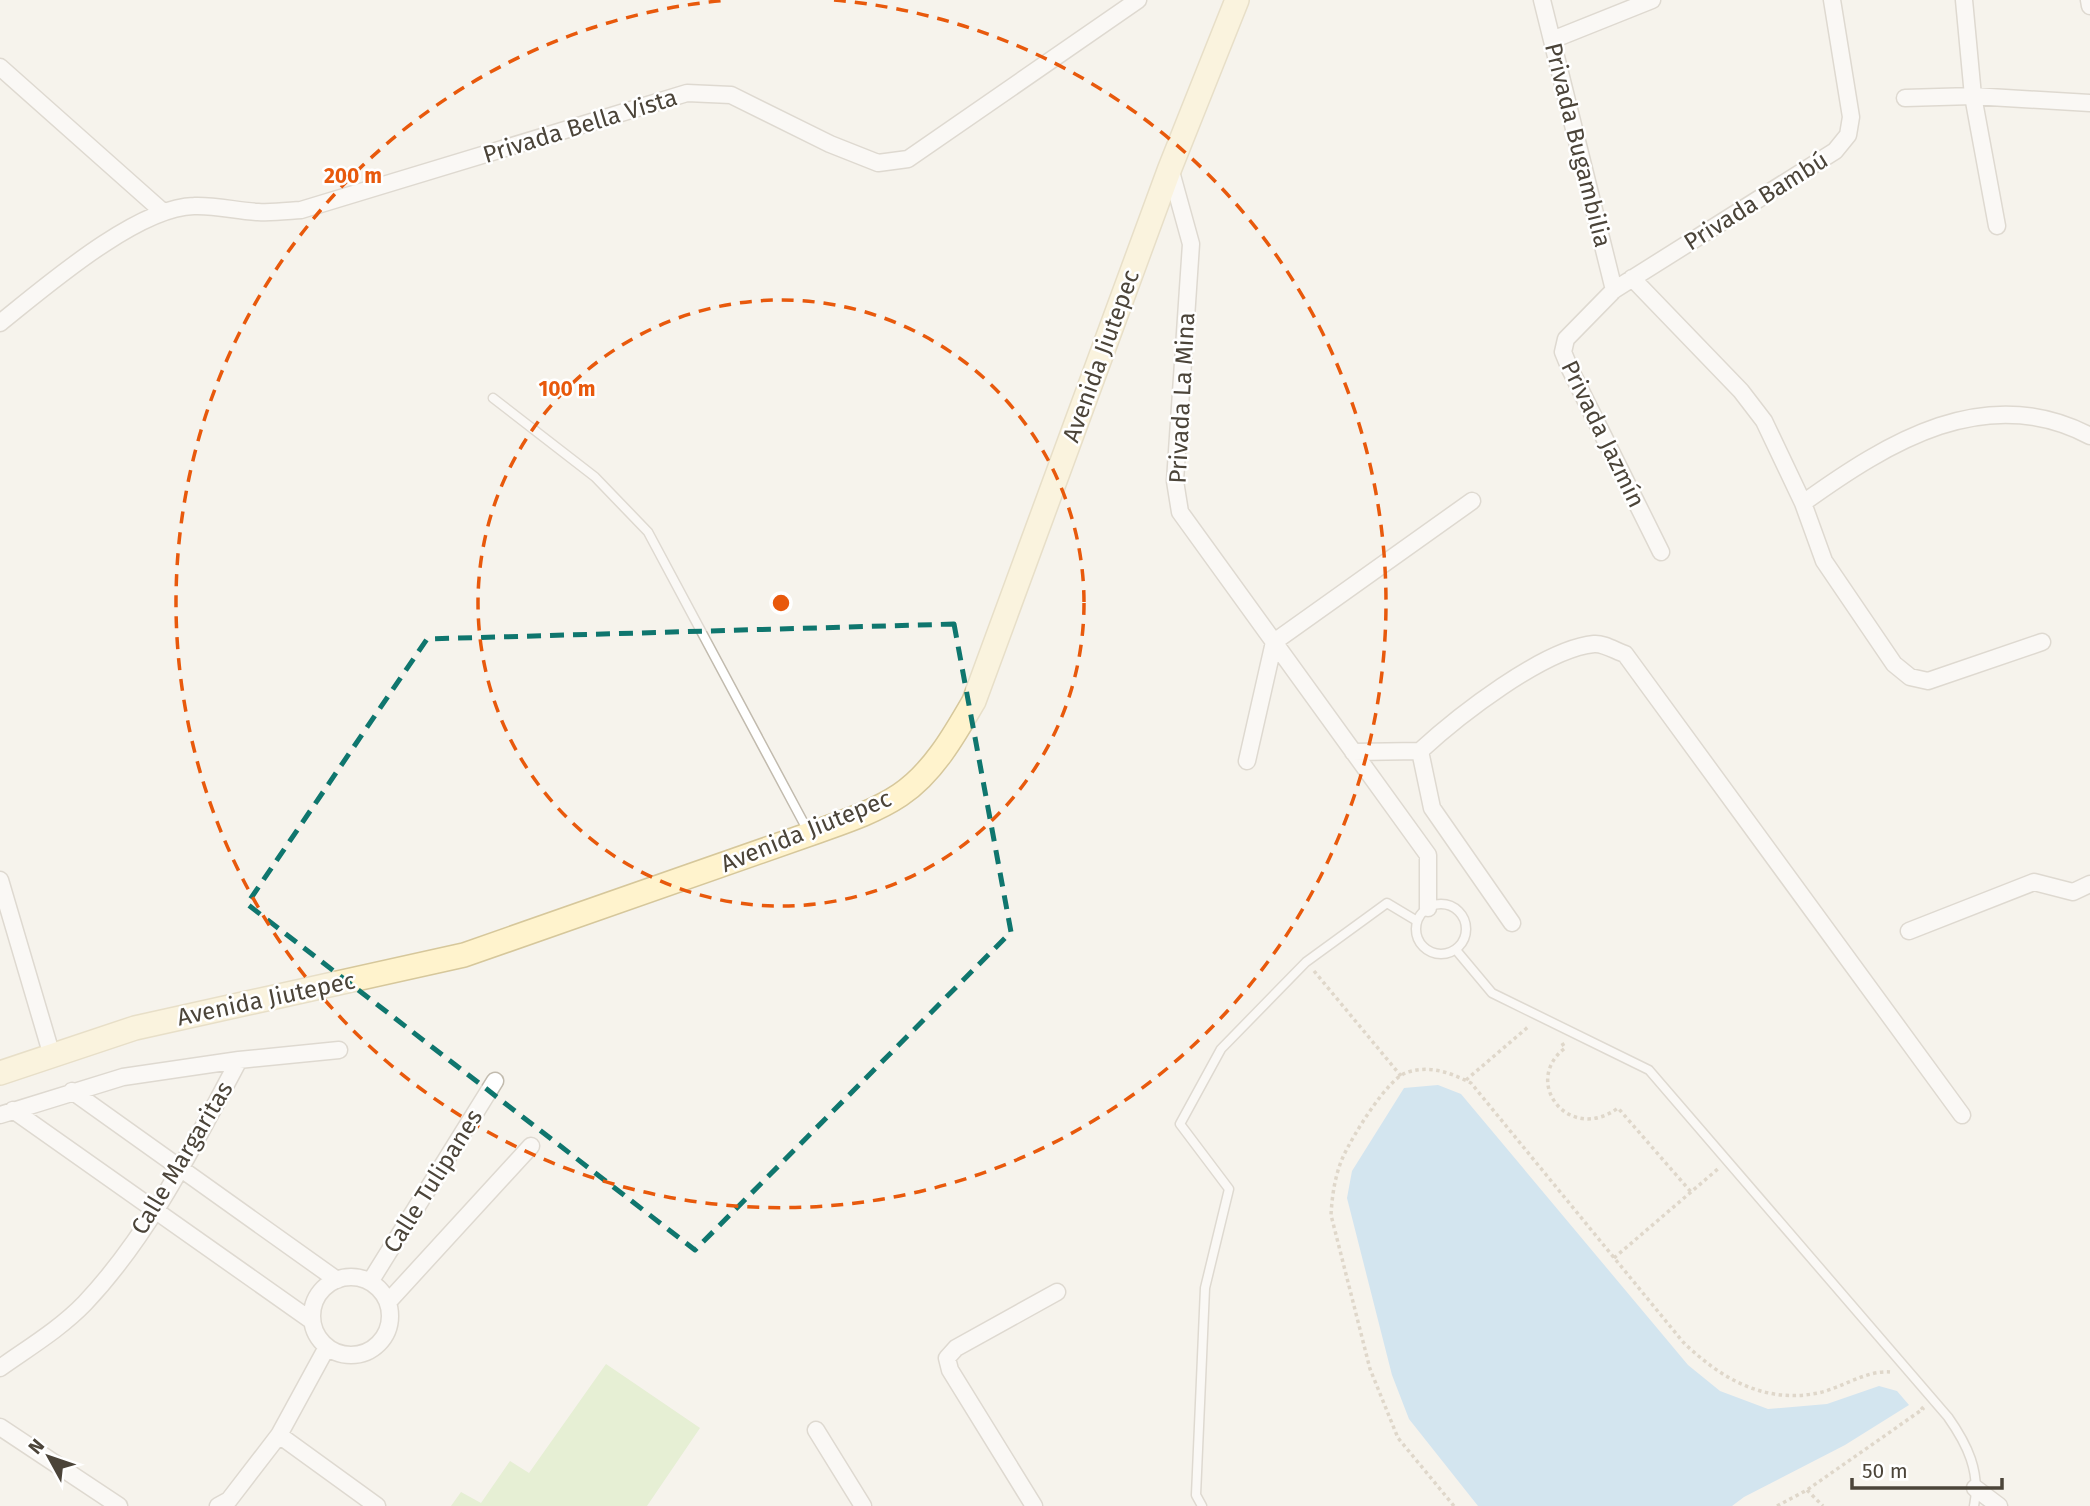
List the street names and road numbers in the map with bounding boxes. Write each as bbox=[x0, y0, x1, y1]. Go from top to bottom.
street label: Privada Bugambilia bbox=[1539, 40, 1617, 250]
street label: Privada Bella Vista bbox=[479, 83, 681, 169]
street label: Privada Bambú bbox=[1679, 146, 1833, 256]
street label: Avenida Jiutepec bbox=[1057, 266, 1145, 446]
street label: Privada La Mina bbox=[1164, 312, 1200, 484]
street label: Privada Jazmín bbox=[1555, 356, 1651, 512]
street label: Avenida Jiutepec bbox=[717, 784, 895, 878]
street label: Avenida Jiutepec bbox=[174, 966, 358, 1032]
street label: Calle Margaritas bbox=[125, 1076, 239, 1240]
street label: Calle Tulipanes bbox=[378, 1104, 488, 1258]

